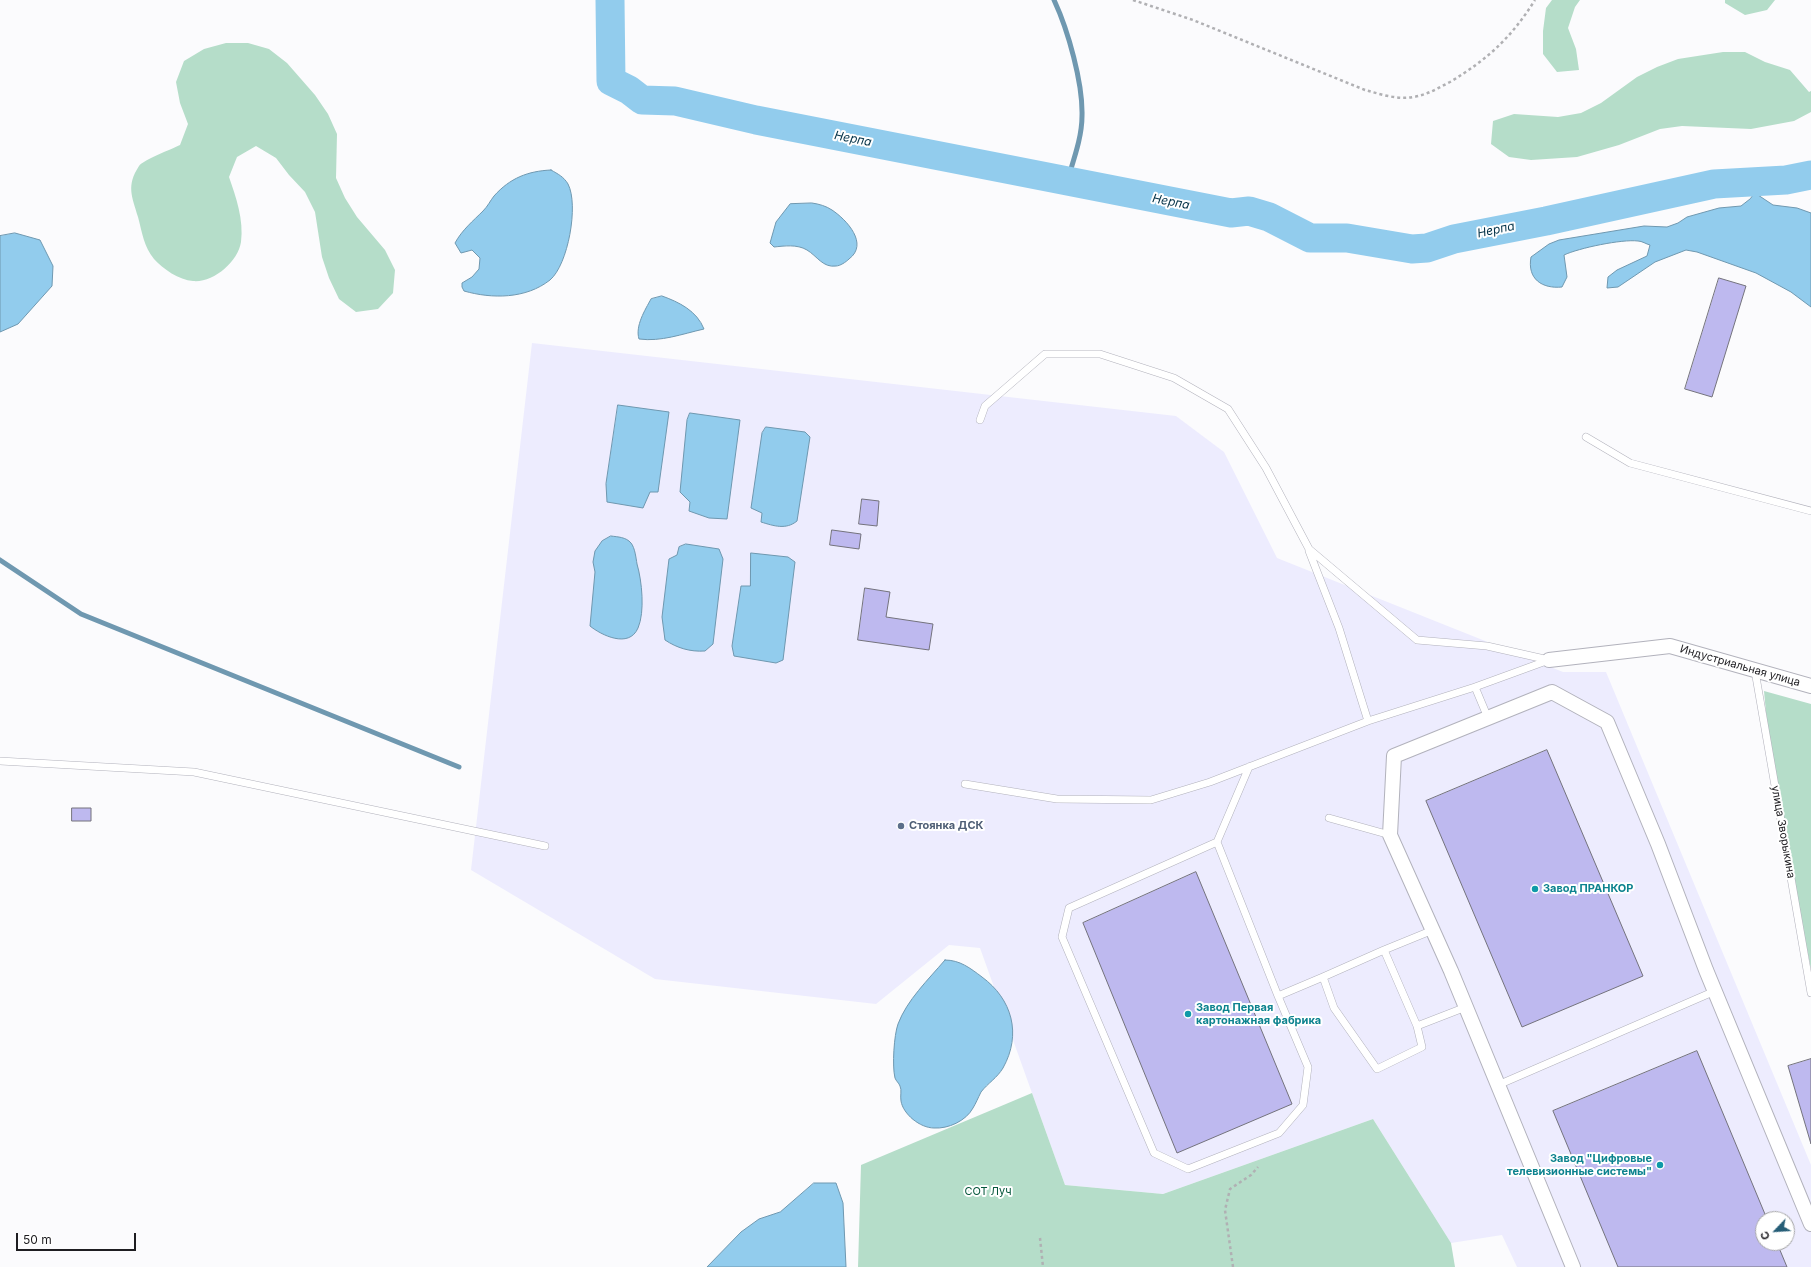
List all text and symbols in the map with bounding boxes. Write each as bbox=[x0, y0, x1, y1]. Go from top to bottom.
water label: Нерпа bbox=[833, 128, 873, 150]
water label: Нерпа bbox=[1151, 191, 1191, 213]
water label: Нерпа bbox=[1476, 219, 1516, 241]
street label: Индустриальная улица bbox=[1678, 643, 1802, 689]
street label: улица Зворыкина bbox=[1768, 785, 1798, 879]
place label: Стоянка ДСК bbox=[909, 819, 983, 833]
marker: Стоянка ДСК bbox=[896, 821, 906, 831]
place label: Завод ПРАНКОР bbox=[1543, 882, 1633, 896]
marker: Завод ПРАНКОР bbox=[1530, 884, 1540, 894]
place label: Завод Первая картонажная фабрика bbox=[1196, 1001, 1321, 1027]
marker: Завод Первая картонажная фабрика bbox=[1183, 1009, 1193, 1019]
place label: Завод "Цифровые телевизионные системы" bbox=[1507, 1152, 1652, 1178]
marker: Завод "Цифровые телевизионные системы" bbox=[1655, 1160, 1665, 1170]
park label: СОТ Луч bbox=[964, 1185, 1012, 1199]
north arrow bbox=[1755, 1211, 1795, 1251]
scale bar bbox=[18, 1225, 138, 1251]
text: С bbox=[1757, 1229, 1773, 1242]
text: 50 m bbox=[23, 1232, 52, 1247]

